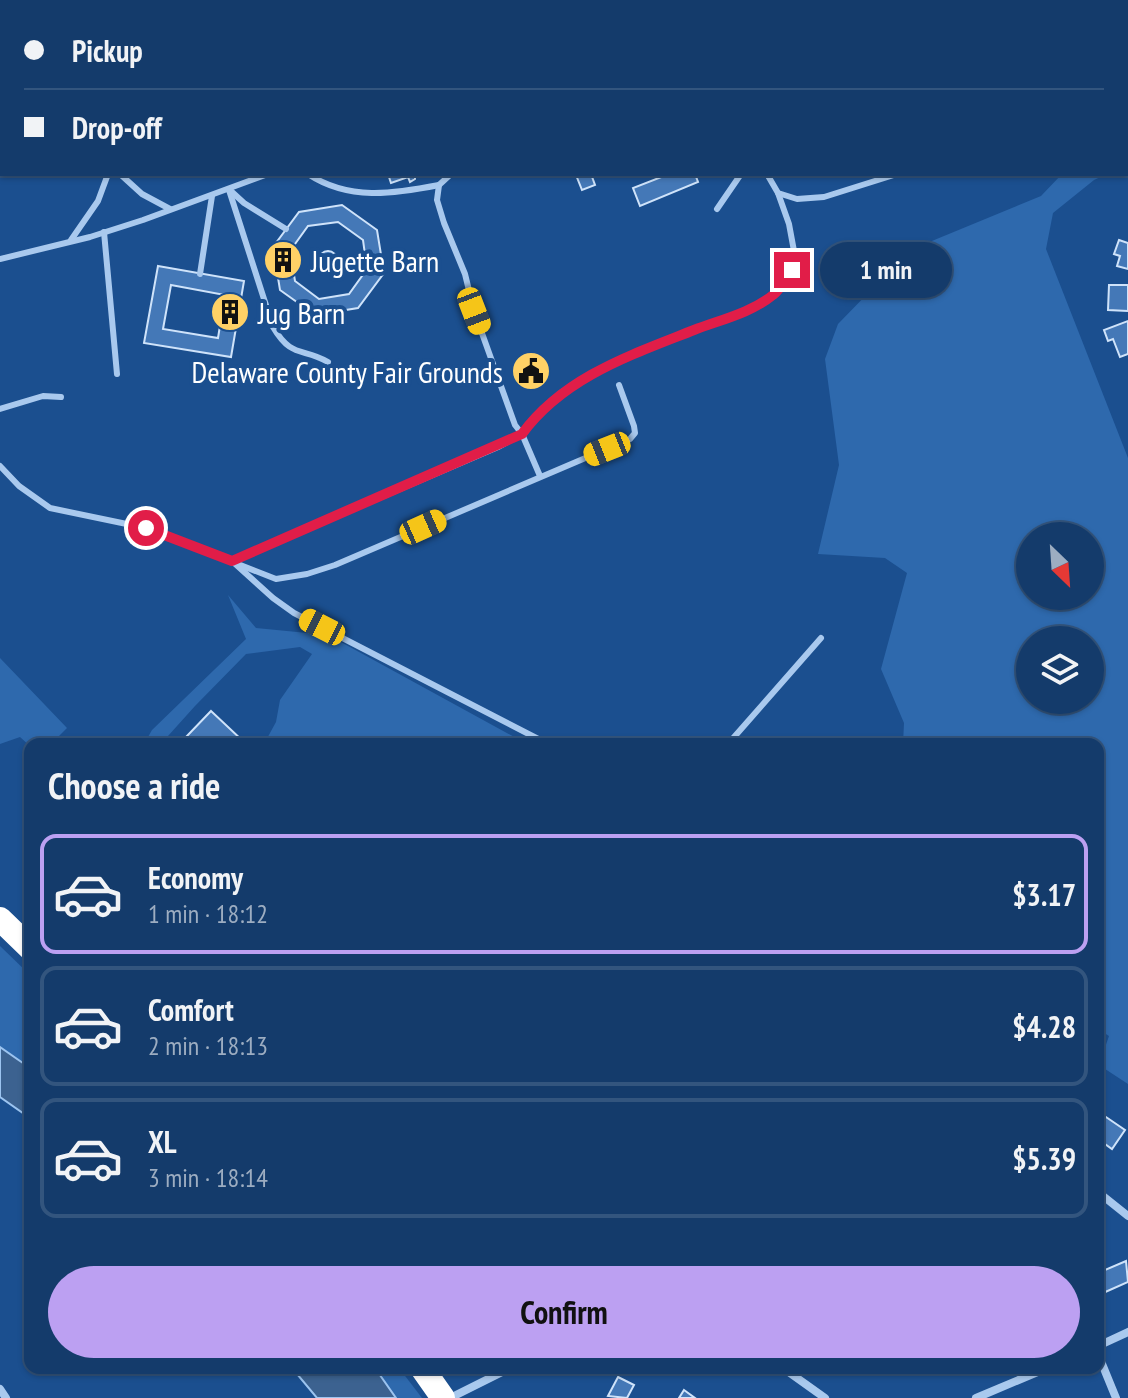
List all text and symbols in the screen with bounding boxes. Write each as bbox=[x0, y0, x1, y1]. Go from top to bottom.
text: Pickup bbox=[72, 31, 143, 70]
text: Drop-off bbox=[72, 108, 162, 147]
building icon: Jugette Barn bbox=[262, 239, 304, 281]
place label: Jugette Barn bbox=[310, 241, 439, 280]
callout: 1 min bbox=[820, 242, 952, 298]
route end bbox=[774, 252, 810, 288]
text: 1 min bbox=[860, 253, 912, 286]
car bbox=[454, 284, 494, 338]
building icon: Jug Barn bbox=[209, 291, 251, 333]
place label: Jug Barn bbox=[257, 293, 345, 332]
public building icon: Delaware County Fair Grounds bbox=[510, 350, 552, 392]
place label: Delaware County Fair Grounds bbox=[192, 352, 503, 391]
car bbox=[580, 429, 634, 469]
car bbox=[396, 506, 450, 548]
route start bbox=[128, 510, 164, 546]
north arrow bbox=[1016, 522, 1104, 610]
map controls bbox=[1016, 522, 1104, 714]
car bbox=[295, 605, 349, 649]
button: layers bbox=[1016, 626, 1104, 714]
text: Choose a ride bbox=[48, 762, 220, 809]
icon: car bbox=[52, 858, 124, 930]
text: Economy bbox=[148, 858, 243, 897]
text: $3.17 bbox=[1012, 875, 1076, 914]
text: 1 min · 18:12 bbox=[148, 897, 268, 930]
icon: car bbox=[52, 990, 124, 1062]
text: Comfort bbox=[148, 990, 234, 1029]
text: $4.28 bbox=[1012, 1007, 1076, 1046]
text: 2 min · 18:13 bbox=[148, 1029, 268, 1062]
icon: car bbox=[52, 1122, 124, 1194]
text: XL bbox=[148, 1122, 177, 1161]
text: $5.39 bbox=[1012, 1139, 1076, 1178]
text: 3 min · 18:14 bbox=[148, 1161, 268, 1194]
button: Confirm bbox=[48, 1266, 1080, 1358]

